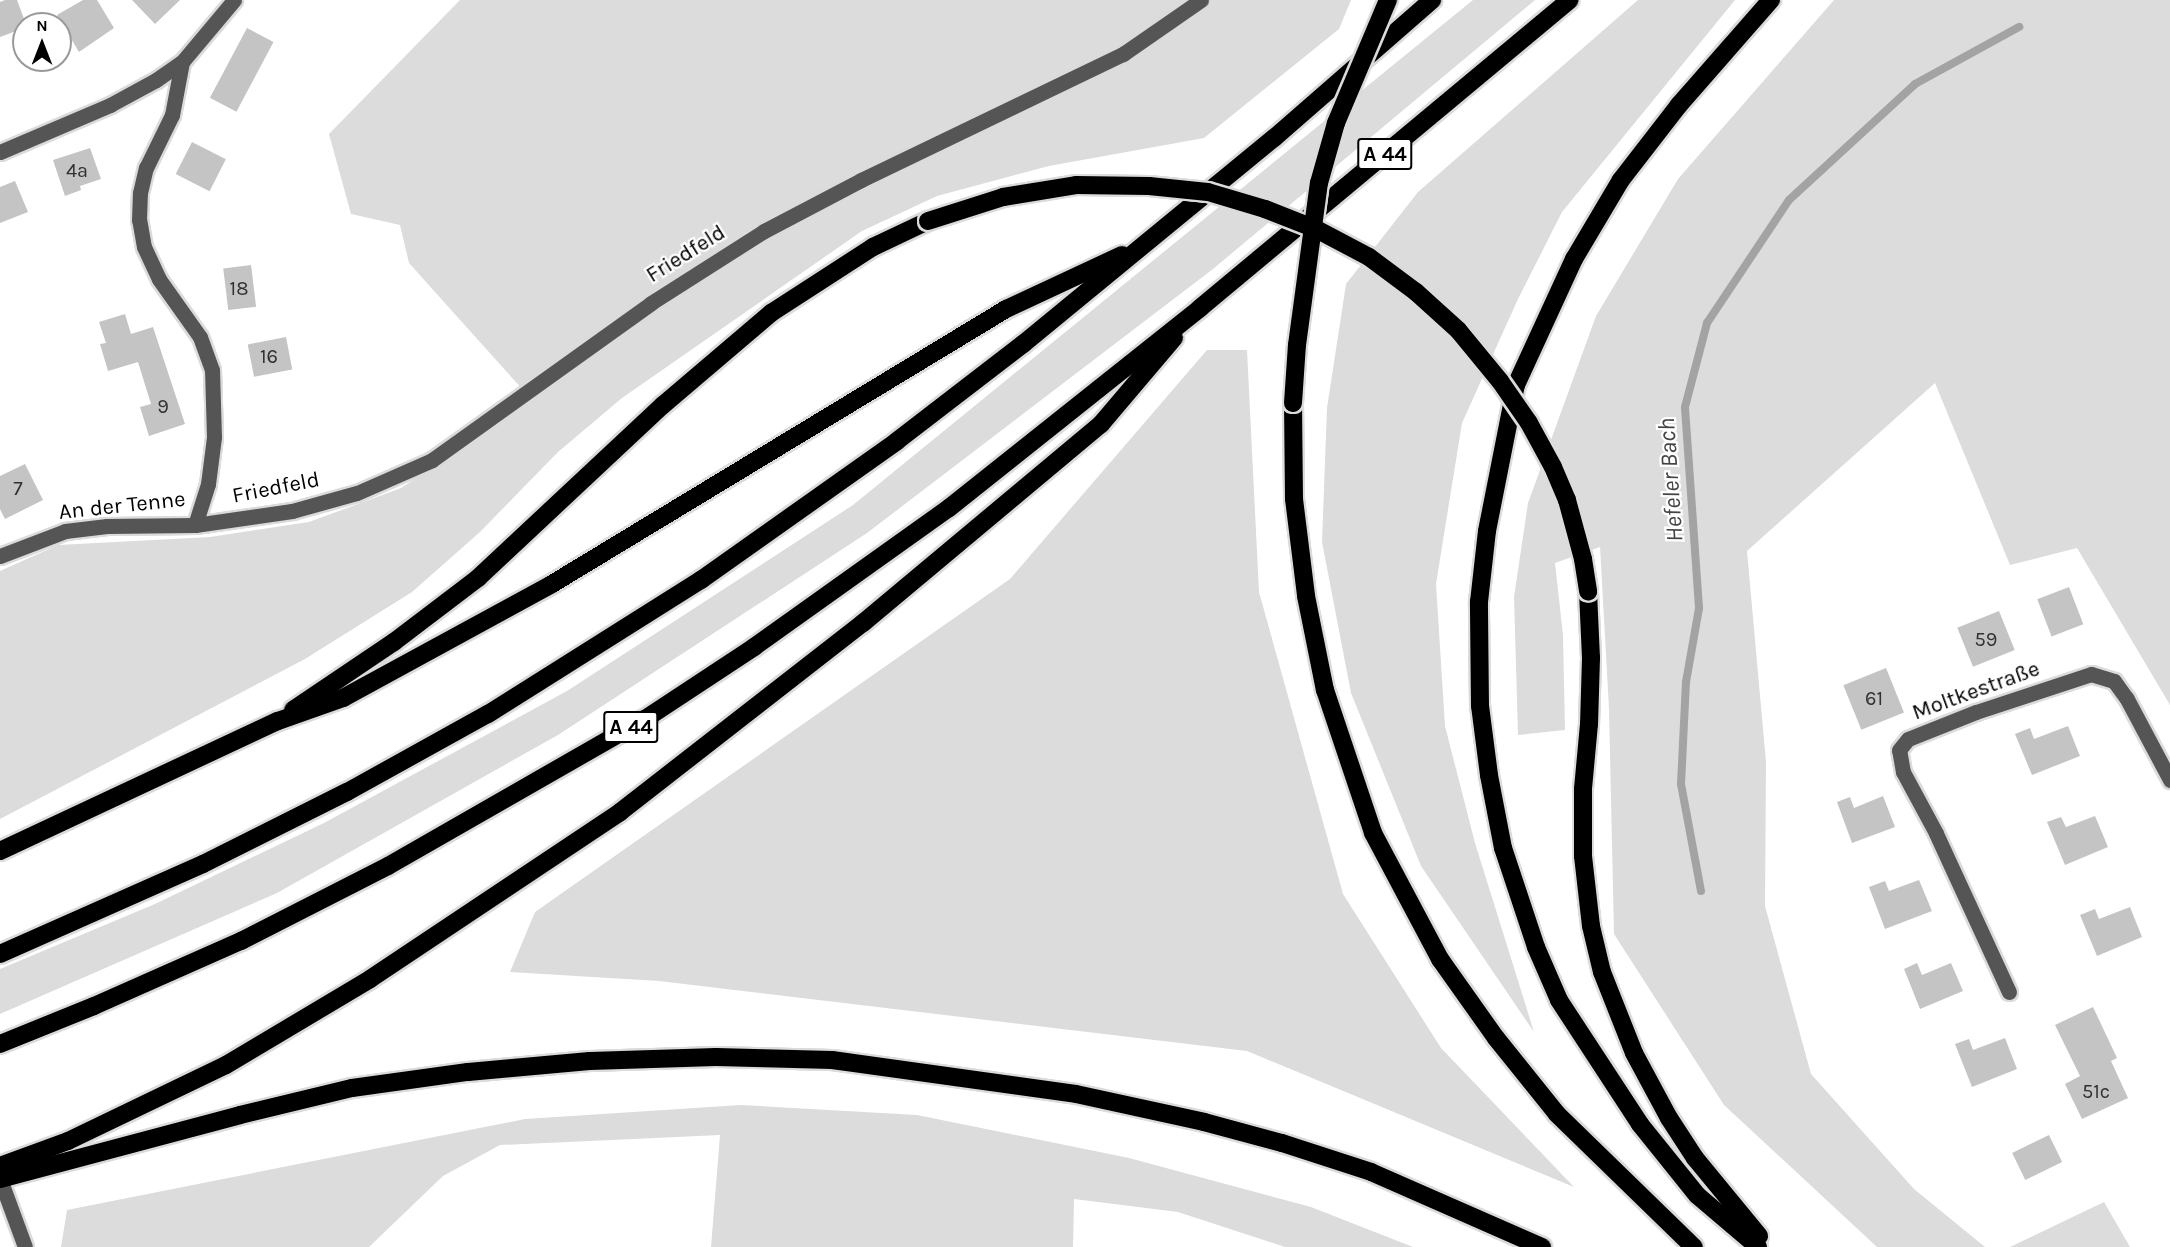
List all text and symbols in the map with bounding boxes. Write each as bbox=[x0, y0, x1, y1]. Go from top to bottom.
north arrow bbox=[12, 12, 72, 72]
text: N bbox=[36, 16, 48, 35]
road number: A 44 bbox=[1356, 136, 1414, 172]
house number: 4a bbox=[66, 158, 88, 182]
street label: Friedfeld bbox=[642, 219, 730, 289]
house number: 18 bbox=[230, 276, 248, 300]
house number: 16 bbox=[260, 344, 278, 368]
house number: 9 bbox=[157, 394, 169, 418]
water label: Hefeler Bach bbox=[1652, 417, 1690, 543]
street label: Friedfeld bbox=[230, 467, 322, 509]
house number: 7 bbox=[13, 476, 23, 500]
street label: An der Tenne bbox=[57, 486, 187, 526]
house number: 59 bbox=[1975, 627, 1997, 651]
street label: Moltkestraße bbox=[1909, 656, 2043, 726]
house number: 61 bbox=[1865, 686, 1883, 710]
road number: A 44 bbox=[602, 709, 660, 745]
house number: 51c bbox=[2082, 1079, 2110, 1103]

